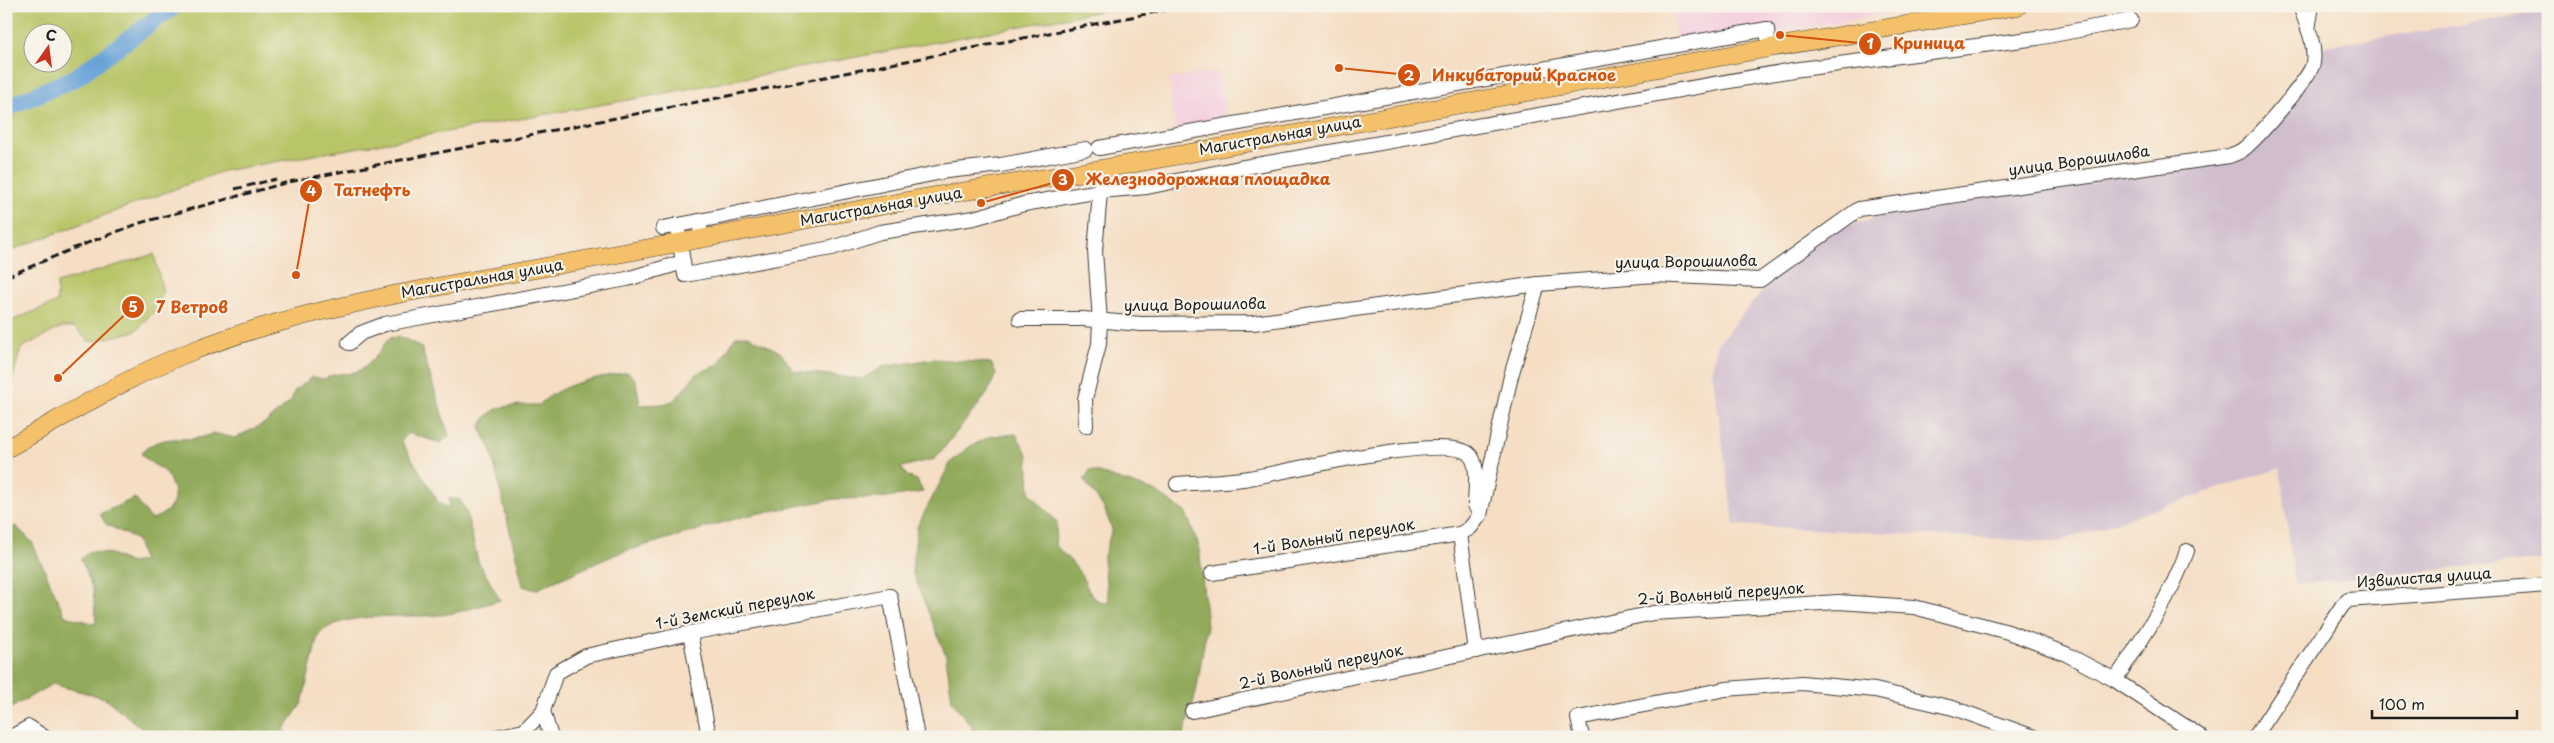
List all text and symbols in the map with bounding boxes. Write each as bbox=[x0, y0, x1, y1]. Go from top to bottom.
north arrow bbox=[22, 22, 72, 72]
text: С bbox=[44, 23, 59, 46]
callout: Криница bbox=[1858, 28, 1975, 59]
text: Криница bbox=[1893, 30, 1965, 54]
text: 1 bbox=[1866, 31, 1874, 54]
callout: Инкубаторий Красное bbox=[1396, 60, 1626, 91]
text: Инкубаторий Красное bbox=[1432, 62, 1616, 86]
text: 2 bbox=[1404, 63, 1415, 86]
street label: Магистральная улица bbox=[1197, 109, 1363, 160]
street label: улица Ворошилова bbox=[2007, 138, 2151, 181]
callout: Железнодорожная площадка bbox=[1050, 164, 1340, 195]
text: Железнодорожная площадка bbox=[1086, 166, 1331, 190]
text: 3 bbox=[1058, 167, 1068, 190]
callout: Татнефть bbox=[298, 175, 420, 206]
text: Татнефть bbox=[333, 177, 411, 201]
text: 4 bbox=[306, 178, 316, 201]
street label: Магистральная улица bbox=[798, 180, 964, 231]
street label: улица Ворошилова bbox=[1615, 248, 1758, 273]
street label: Магистральная улица bbox=[399, 252, 565, 303]
street label: улица Ворошилова bbox=[1124, 291, 1267, 316]
callout: 7 Ветров bbox=[121, 292, 238, 323]
text: 5 bbox=[128, 294, 138, 317]
text: 7 Ветров bbox=[156, 294, 228, 318]
street label: 1-й Вольный переулок bbox=[1251, 511, 1416, 560]
street label: Извилистая улица bbox=[2356, 560, 2493, 593]
street label: 2-й Вольный переулок bbox=[1637, 575, 1805, 610]
street label: 1-й Земский переулок bbox=[653, 581, 816, 634]
street label: 2-й Вольный переулок bbox=[1237, 637, 1405, 694]
scale bar bbox=[2372, 688, 2516, 720]
text: 100 m bbox=[2379, 692, 2425, 715]

